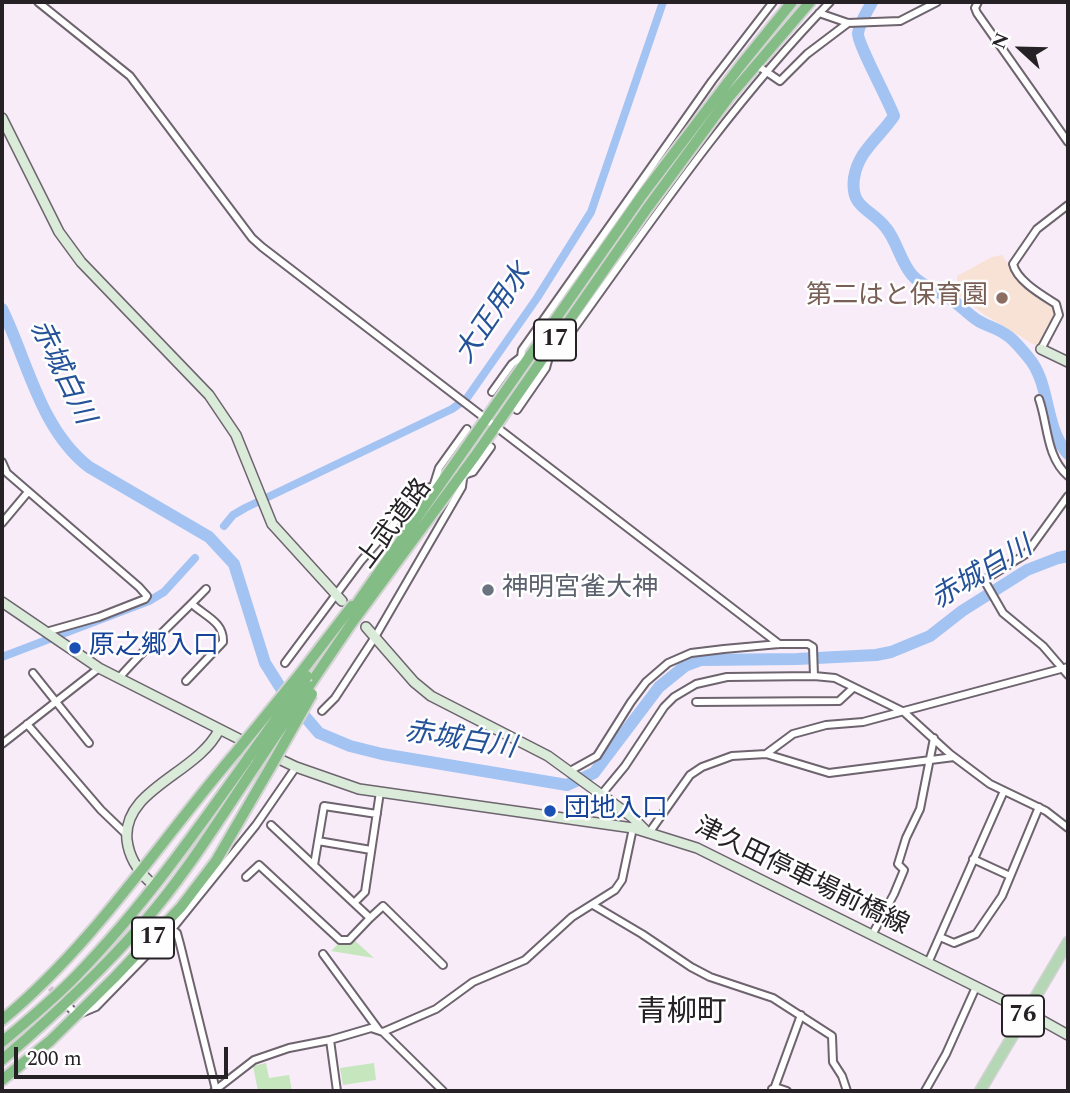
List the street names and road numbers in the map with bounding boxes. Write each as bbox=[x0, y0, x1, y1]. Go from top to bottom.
road number: 17 bbox=[534, 320, 576, 360]
street label: 上武道路 bbox=[352, 474, 440, 576]
street label: 津久田停車場前橋線 bbox=[689, 813, 913, 943]
road number: 17 bbox=[132, 918, 174, 958]
road number: 76 bbox=[1002, 996, 1044, 1036]

